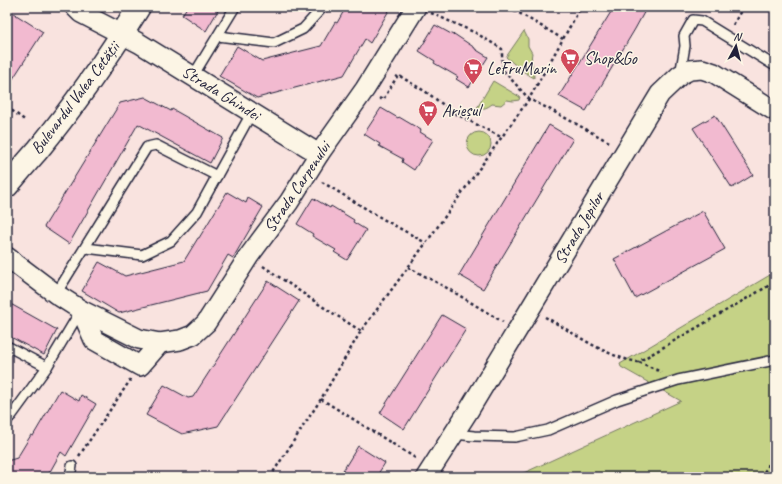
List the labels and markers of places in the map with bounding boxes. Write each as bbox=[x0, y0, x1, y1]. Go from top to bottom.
supermarket icon: Shop&Go bbox=[559, 47, 581, 75]
place label: Shop&Go bbox=[584, 48, 638, 69]
supermarket icon: LeFruMarin bbox=[462, 57, 484, 85]
place label: LeFruMarin bbox=[487, 58, 557, 79]
supermarket icon: Arieșul bbox=[417, 99, 439, 127]
place label: Arieșul bbox=[442, 100, 484, 121]

